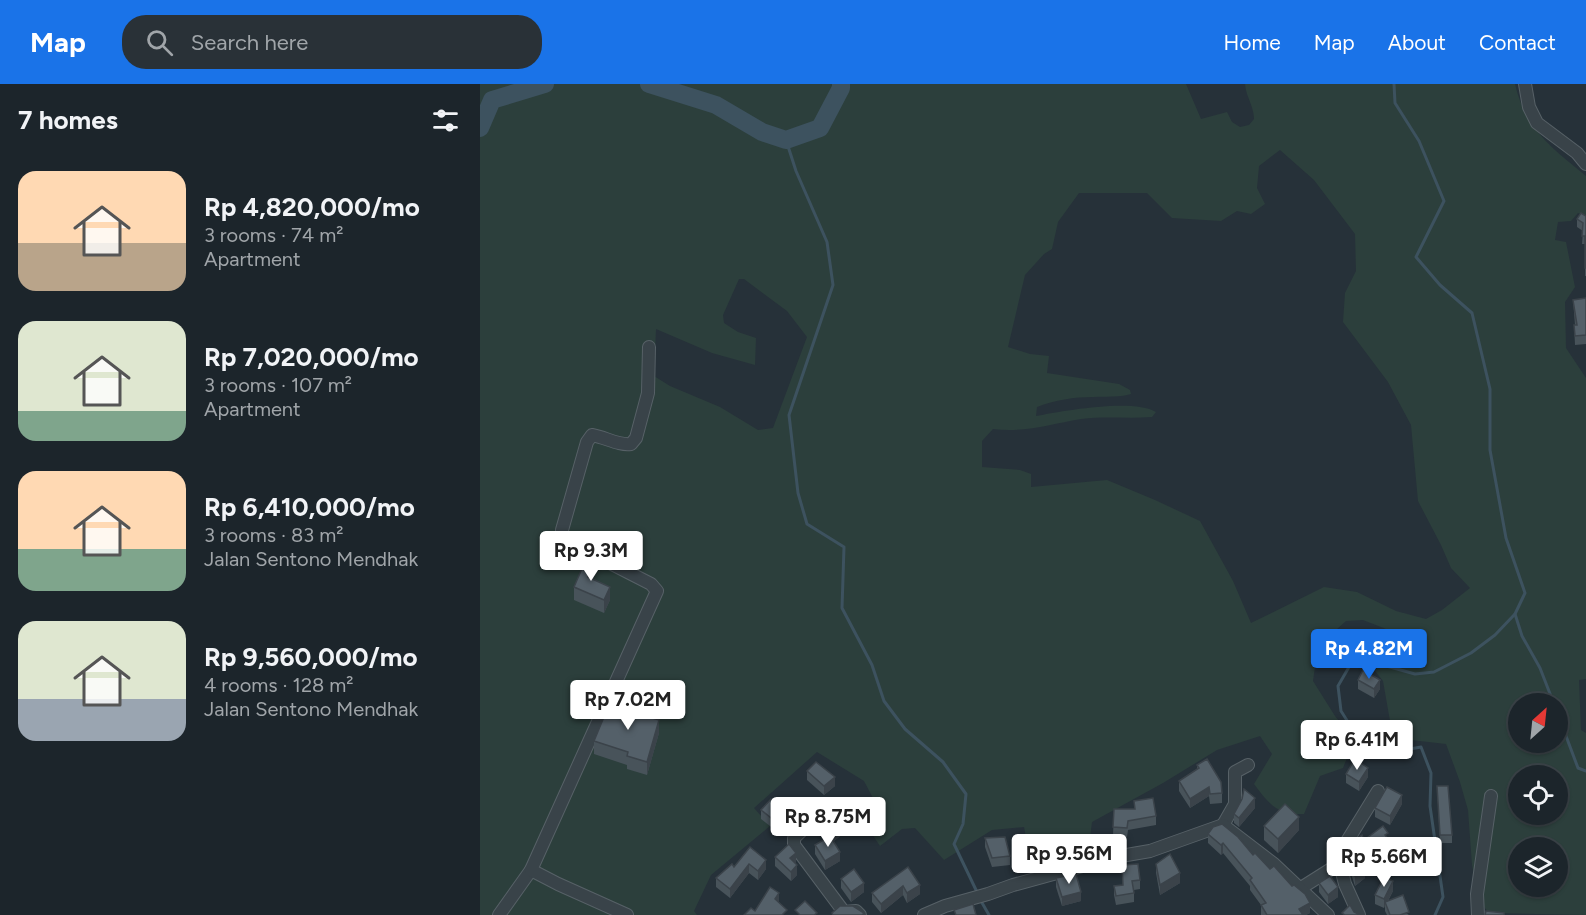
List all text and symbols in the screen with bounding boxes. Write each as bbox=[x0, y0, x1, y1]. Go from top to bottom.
search box bbox=[122, 15, 542, 69]
text: Map bbox=[30, 25, 86, 59]
icon: search bbox=[143, 26, 176, 59]
text: Search here bbox=[191, 29, 308, 56]
text: Home bbox=[1224, 30, 1281, 55]
text: Map bbox=[1314, 30, 1355, 55]
text: About bbox=[1388, 30, 1446, 55]
text: Contact bbox=[1479, 30, 1556, 55]
text: 7 homes bbox=[18, 104, 118, 136]
icon: filters bbox=[429, 104, 462, 137]
text: Rp 4,820,000/mo bbox=[204, 191, 420, 223]
icon: home bbox=[66, 195, 138, 267]
text: 3 rooms · 74 m² bbox=[204, 223, 343, 247]
text: Apartment bbox=[204, 247, 301, 271]
text: Rp 7,020,000/mo bbox=[204, 341, 419, 373]
icon: home bbox=[66, 345, 138, 417]
text: 3 rooms · 107 m² bbox=[204, 373, 352, 397]
text: Apartment bbox=[204, 397, 301, 421]
text: Rp 6,410,000/mo bbox=[204, 491, 415, 523]
icon: home bbox=[66, 495, 138, 567]
text: 3 rooms · 83 m² bbox=[204, 523, 343, 547]
pin: Rp 9.3M bbox=[536, 531, 646, 582]
text: Rp 9.3M bbox=[554, 538, 628, 562]
text: Jalan Sentono Mendhak bbox=[204, 547, 418, 571]
pin: Rp 4.82M bbox=[1307, 629, 1431, 680]
text: Rp 4.82M bbox=[1325, 636, 1413, 660]
text: Rp 9,560,000/mo bbox=[204, 641, 418, 673]
icon: home bbox=[66, 645, 138, 717]
text: 4 rooms · 128 m² bbox=[204, 673, 354, 697]
pin: Rp 7.02M bbox=[566, 680, 690, 731]
text: Rp 7.02M bbox=[584, 687, 672, 711]
north arrow bbox=[1508, 693, 1568, 753]
map controls bbox=[1508, 693, 1568, 897]
text: Jalan Sentono Mendhak bbox=[204, 697, 418, 721]
pin: Rp 6.41M bbox=[1295, 720, 1419, 771]
text: Rp 6.41M bbox=[1315, 727, 1399, 751]
button: locate bbox=[1508, 765, 1568, 825]
pin: Rp 8.75M bbox=[766, 797, 890, 848]
text: Rp 8.75M bbox=[785, 804, 871, 828]
pin: Rp 9.56M bbox=[1007, 834, 1131, 885]
pin: Rp 5.66M bbox=[1322, 837, 1446, 888]
button: layers bbox=[1508, 837, 1568, 897]
text: Rp 9.56M bbox=[1026, 841, 1112, 865]
text: Rp 5.66M bbox=[1341, 844, 1427, 868]

